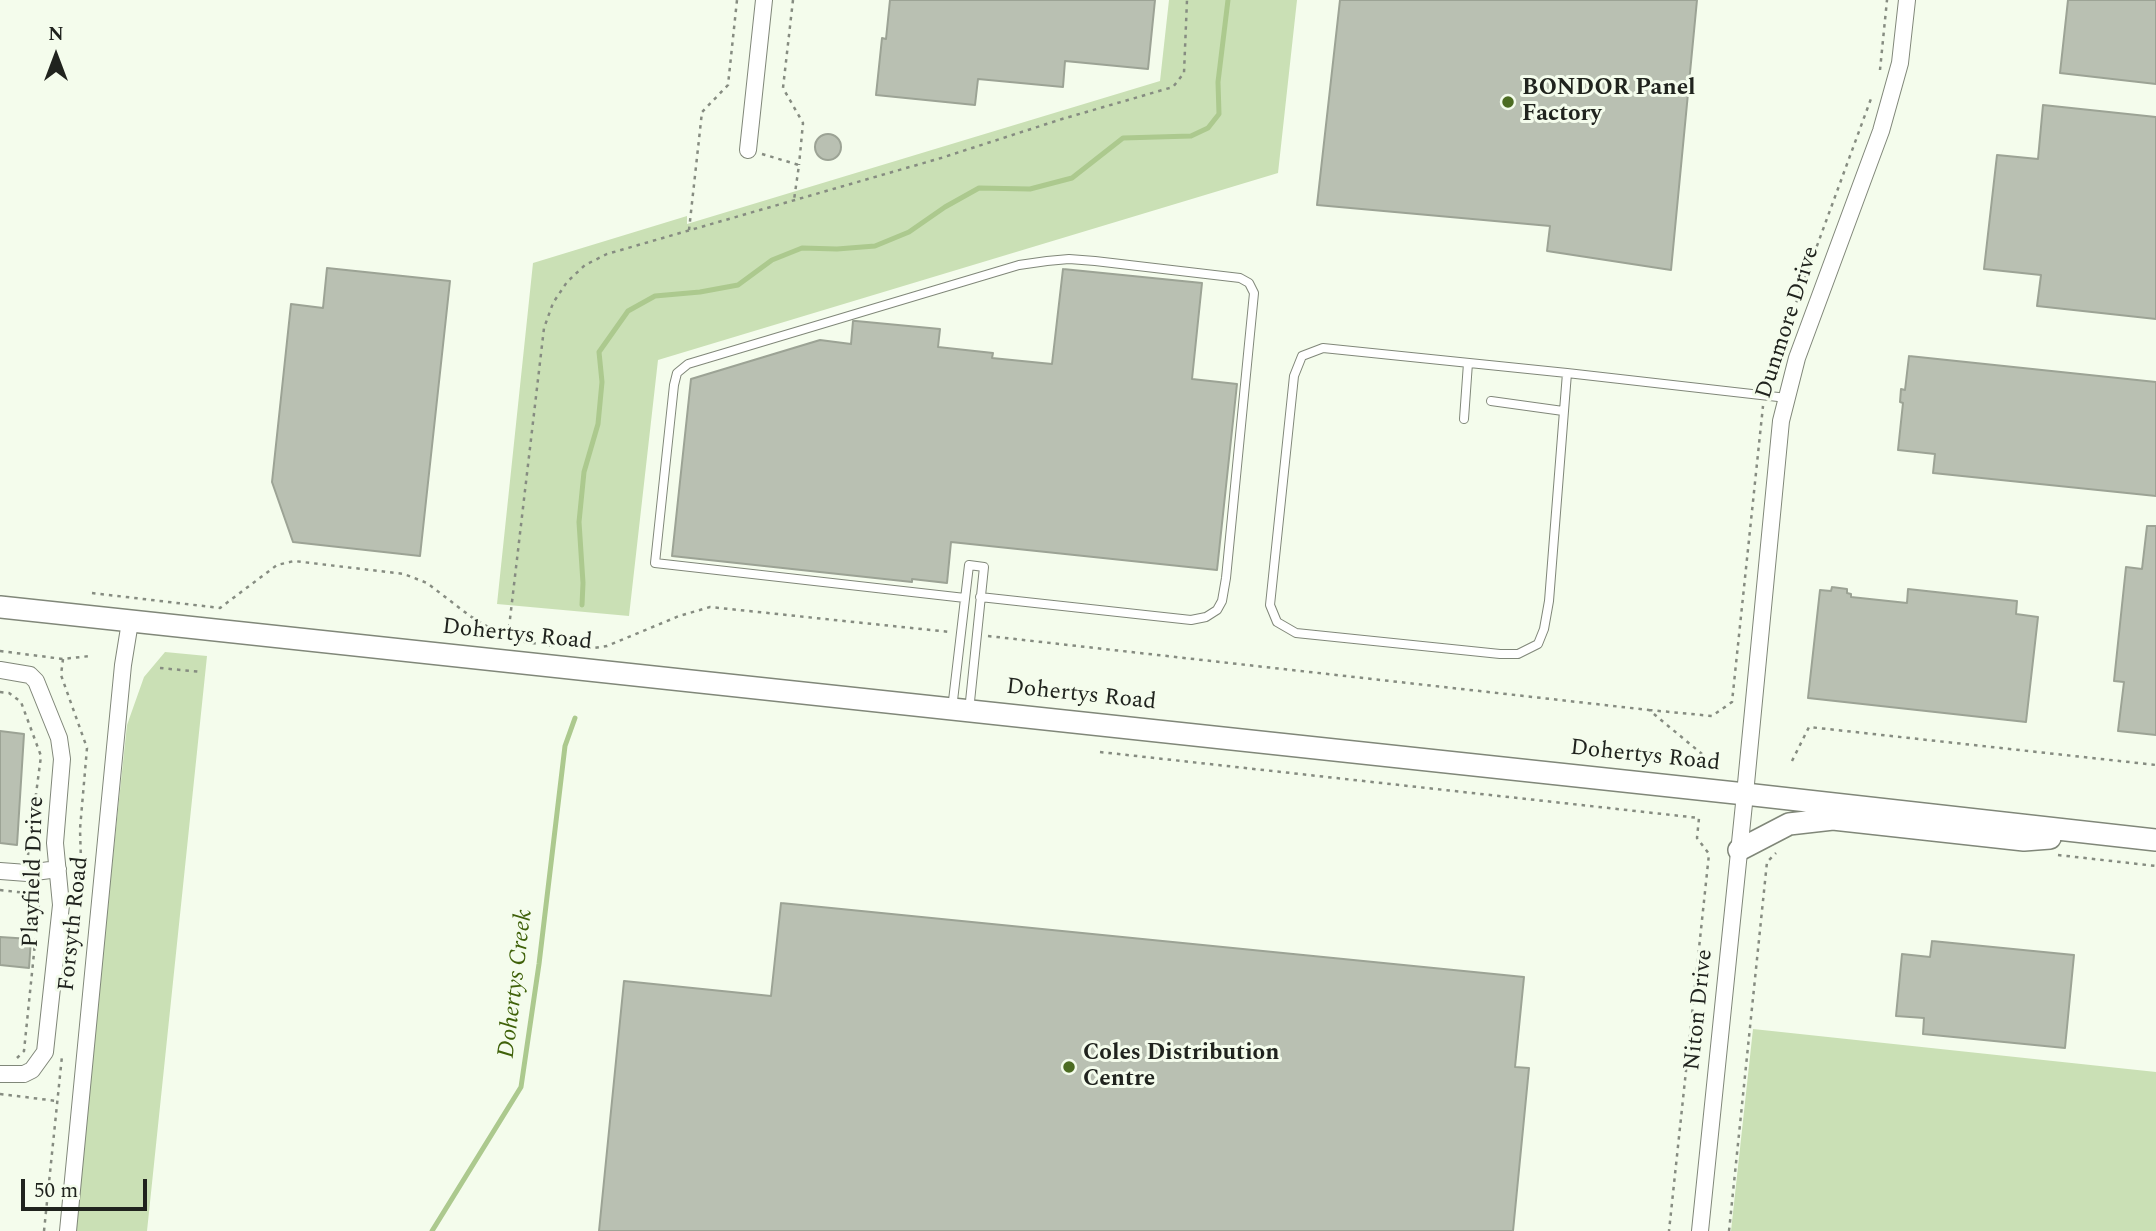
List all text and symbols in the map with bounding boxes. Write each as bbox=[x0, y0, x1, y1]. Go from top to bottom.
text: N bbox=[48, 20, 64, 49]
north arrow bbox=[21, 21, 91, 91]
place label: BONDOR Panel Factory bbox=[1522, 75, 1696, 129]
marker: BONDOR Panel Factory bbox=[1500, 94, 1516, 110]
street label: Dunmore Drive bbox=[1751, 243, 1827, 403]
street label: Dohertys Road bbox=[441, 614, 593, 658]
street label: Dohertys Road bbox=[1005, 674, 1157, 718]
street label: Dohertys Road bbox=[1569, 735, 1721, 779]
street label: Playfield Drive bbox=[19, 796, 51, 948]
street label: Forsyth Road bbox=[54, 855, 96, 993]
water label: Dohertys Creek bbox=[494, 908, 540, 1060]
street label: Niton Drive bbox=[1680, 948, 1720, 1072]
place label: Coles Distribution Centre bbox=[1083, 1040, 1279, 1094]
marker: Coles Distribution Centre bbox=[1061, 1059, 1077, 1075]
scale bar bbox=[24, 1164, 150, 1208]
text: 50 m bbox=[34, 1175, 78, 1207]

